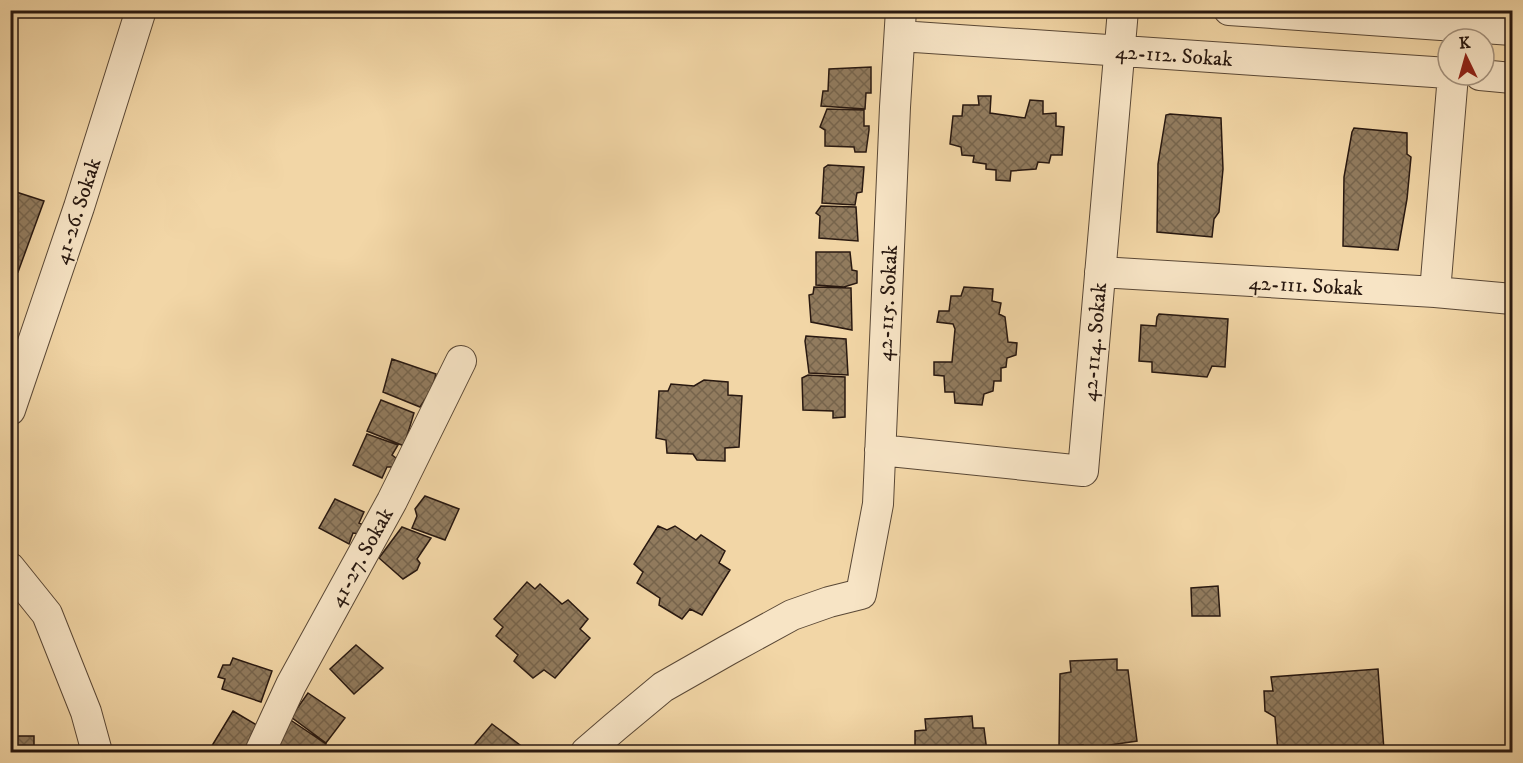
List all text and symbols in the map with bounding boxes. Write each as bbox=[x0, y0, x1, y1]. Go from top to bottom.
north arrow bbox=[1436, 27, 1496, 87]
text: K bbox=[1458, 33, 1472, 54]
street label: 42-112. Sokak bbox=[1114, 39, 1234, 73]
street label: 41-26. Sokak bbox=[49, 154, 107, 268]
street label: 42-115. Sokak bbox=[872, 244, 904, 362]
street label: 42-111. Sokak bbox=[1248, 270, 1364, 302]
street label: 42-114. Sokak bbox=[1077, 281, 1113, 403]
street label: 41-27. Sokak bbox=[324, 503, 400, 612]

